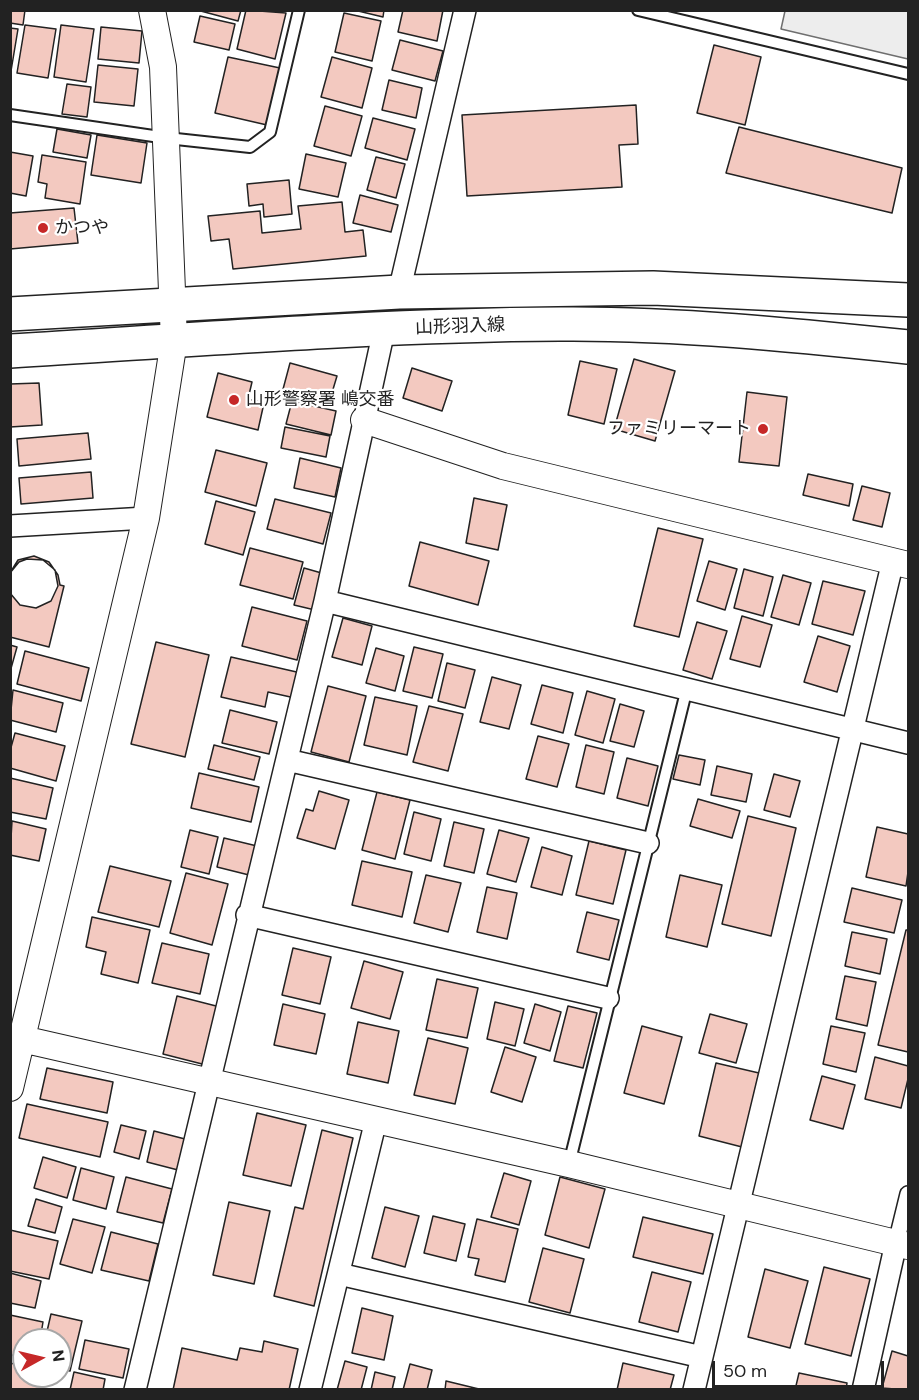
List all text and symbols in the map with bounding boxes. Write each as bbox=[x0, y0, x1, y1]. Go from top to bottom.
place label: かつや bbox=[55, 217, 109, 239]
marker: かつや bbox=[36, 221, 50, 235]
street label: 山形羽入線 bbox=[415, 315, 505, 339]
place label: 山形警察署 嶋交番 bbox=[246, 389, 395, 411]
marker: 山形警察署 嶋交番 bbox=[227, 393, 241, 407]
place label: ファミリーマート bbox=[607, 418, 751, 440]
marker: ファミリーマート bbox=[756, 422, 770, 436]
north arrow bbox=[12, 1328, 72, 1388]
text: N bbox=[47, 1348, 70, 1363]
scale bar bbox=[715, 1349, 888, 1387]
text: 50 m bbox=[723, 1359, 767, 1383]

